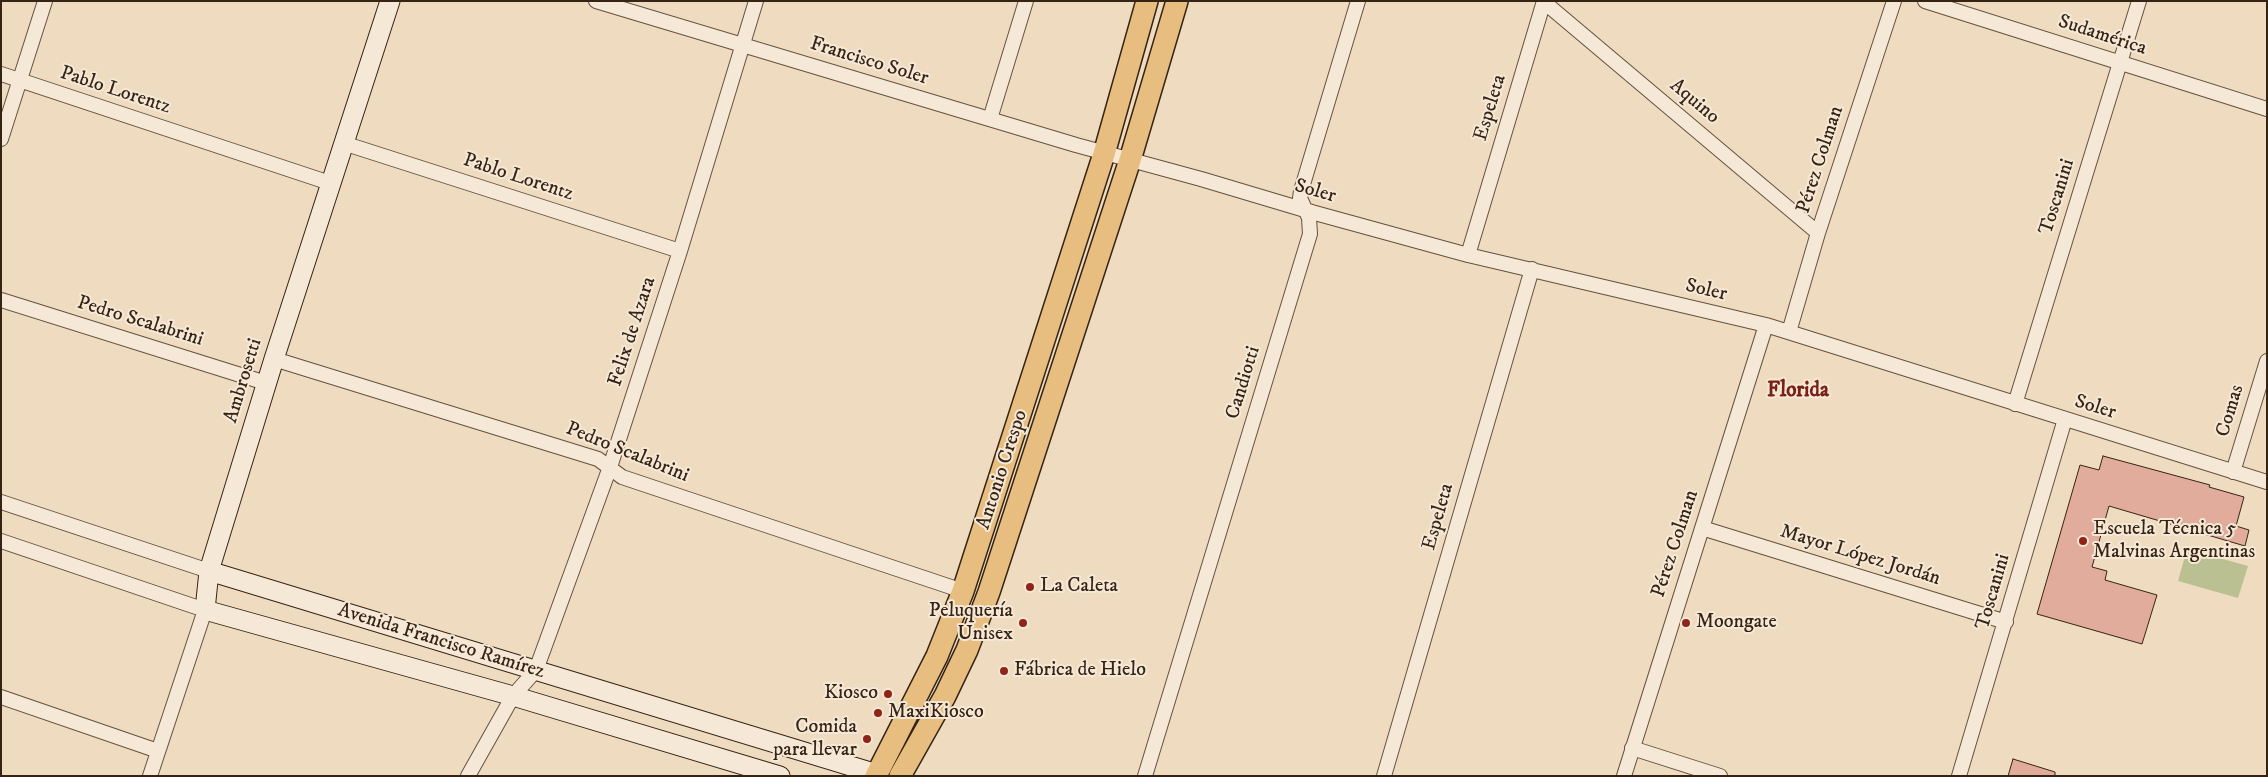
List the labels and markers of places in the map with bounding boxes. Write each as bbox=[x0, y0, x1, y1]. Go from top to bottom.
place label: Escuela Técnica 5 Malvinas Argentinas bbox=[2093, 518, 2255, 565]
marker: Escuela Técnica 5 Malvinas Argentinas bbox=[2077, 535, 2089, 547]
place label: La Caleta bbox=[1040, 575, 1118, 599]
marker: La Caleta bbox=[1024, 581, 1036, 593]
place label: Peluquería Unisex bbox=[929, 600, 1013, 647]
place label: Moongate bbox=[1696, 611, 1777, 635]
marker: Peluquería Unisex bbox=[1017, 617, 1029, 629]
marker: Moongate bbox=[1680, 617, 1692, 629]
place label: Fábrica de Hielo bbox=[1014, 659, 1146, 683]
marker: Fábrica de Hielo bbox=[998, 665, 1010, 677]
place label: Kiosco bbox=[824, 682, 878, 706]
marker: Kiosco bbox=[882, 688, 894, 700]
place label: MaxiKiosco bbox=[888, 701, 984, 725]
marker: MaxiKiosco bbox=[872, 707, 884, 719]
place label: Comida para llevar bbox=[773, 716, 857, 763]
marker: Comida para llevar bbox=[861, 733, 873, 745]

